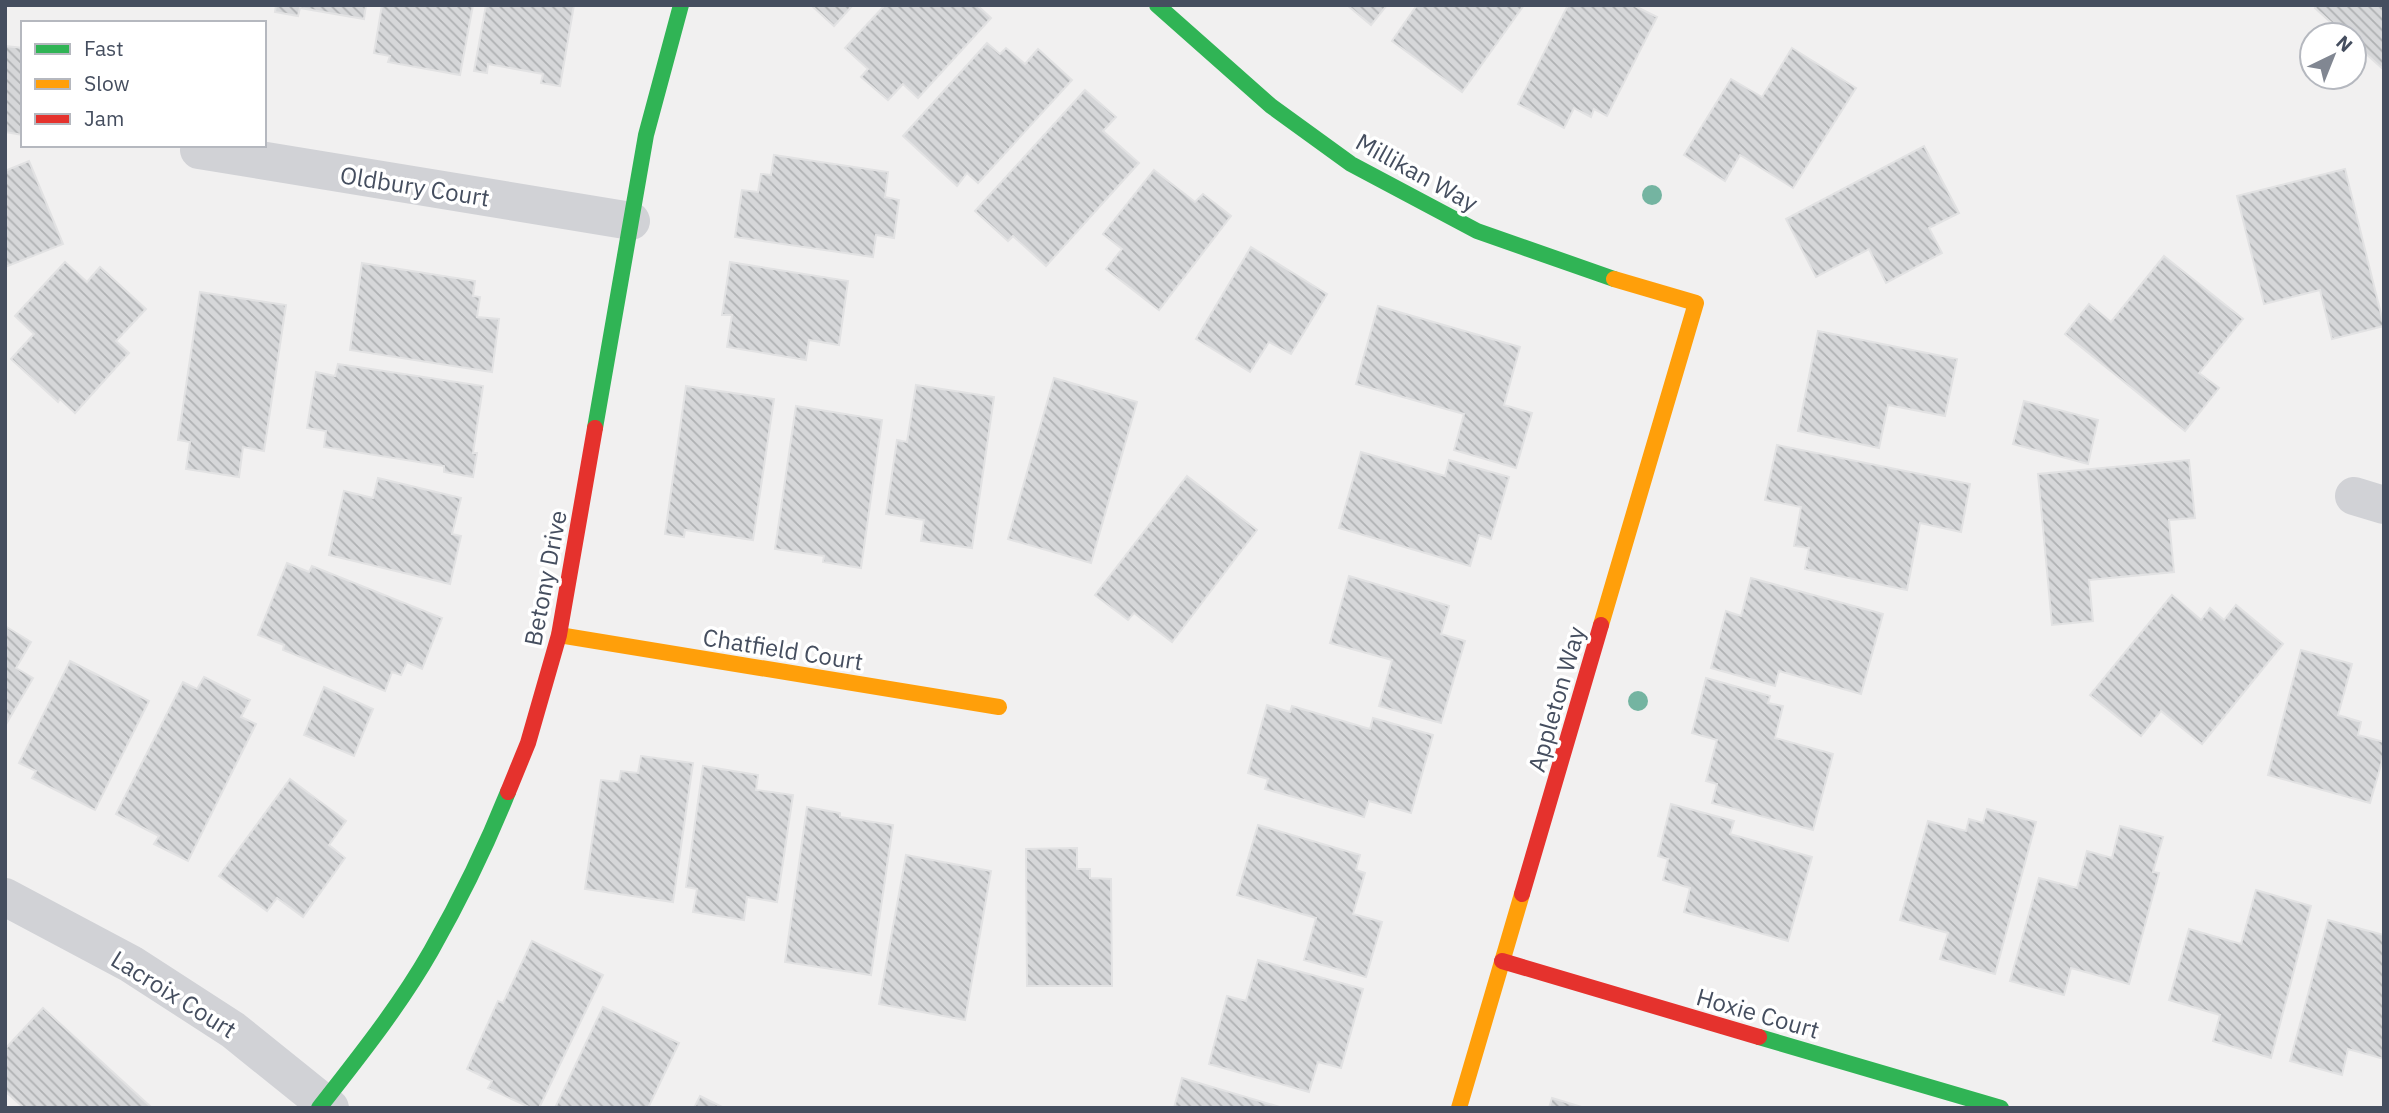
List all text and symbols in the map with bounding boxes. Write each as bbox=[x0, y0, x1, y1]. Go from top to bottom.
legend bbox=[21, 21, 266, 147]
north arrow bbox=[2298, 21, 2368, 91]
text: N bbox=[2331, 30, 2358, 57]
text: Fast bbox=[84, 34, 124, 62]
text: Slow bbox=[84, 69, 130, 97]
text: Jam bbox=[84, 104, 124, 132]
street label: Millikan Way bbox=[1350, 125, 1484, 219]
street label: Oldbury Court bbox=[338, 158, 492, 214]
street label: Betony Drive bbox=[516, 508, 574, 648]
street label: Chatfield Court bbox=[701, 621, 865, 677]
street label: Appleton Way bbox=[1520, 623, 1592, 775]
street label: Lacroix Court bbox=[105, 943, 243, 1045]
street label: Hoxie Court bbox=[1693, 980, 1823, 1046]

